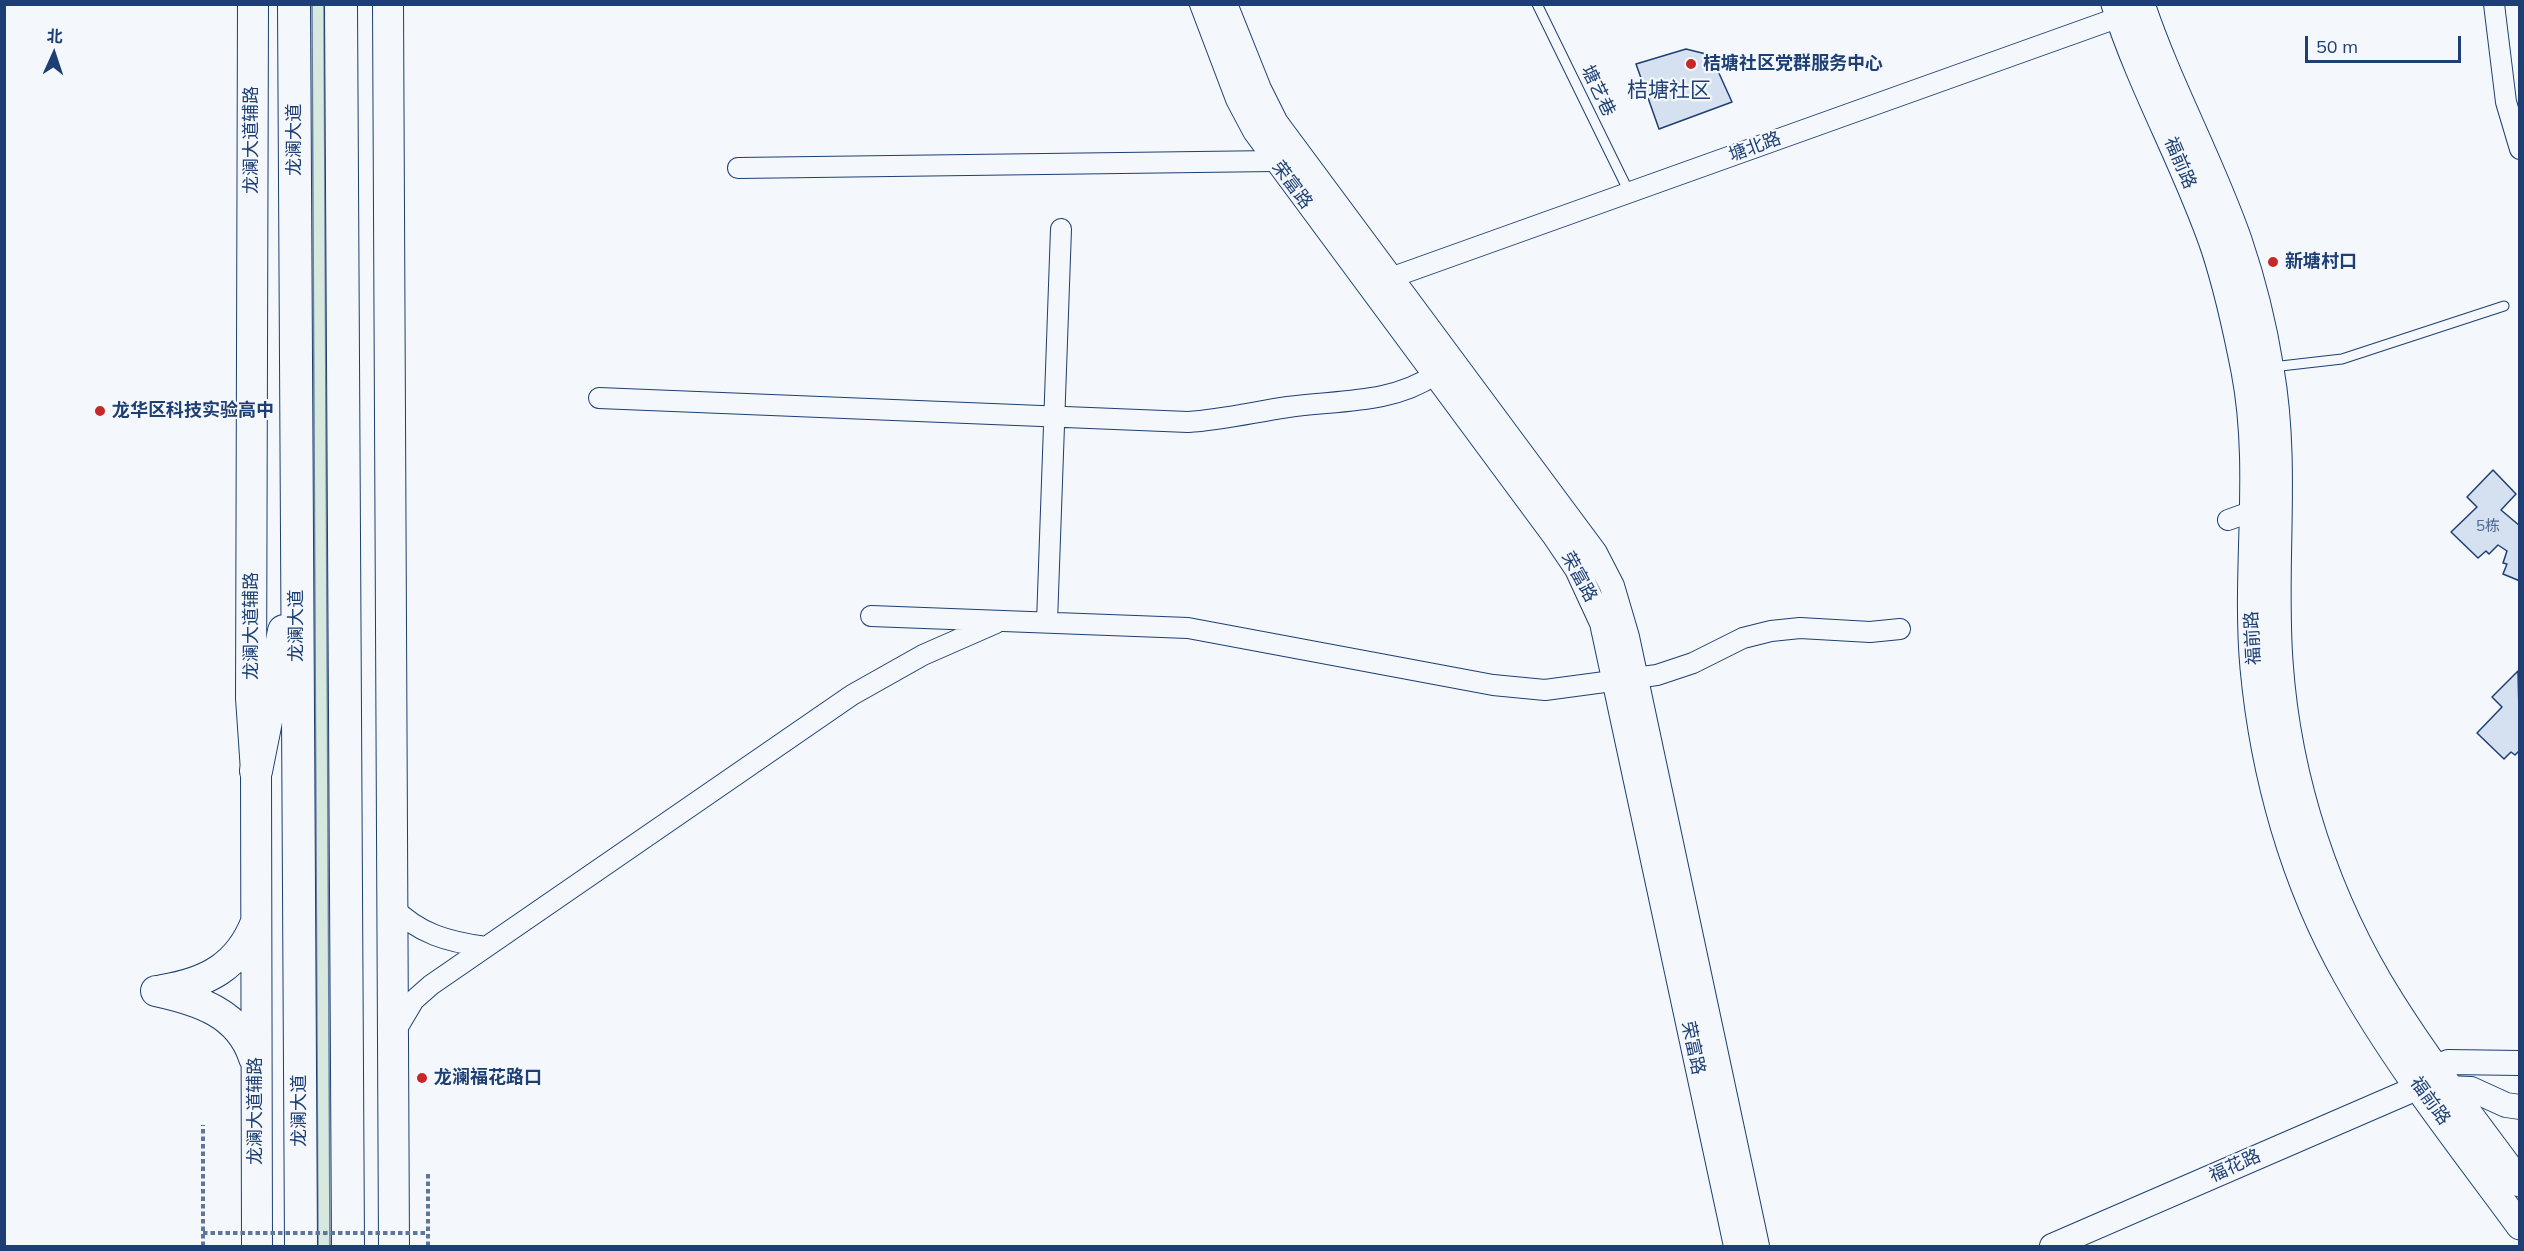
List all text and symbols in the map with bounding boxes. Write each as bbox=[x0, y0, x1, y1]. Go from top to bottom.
north arrow bbox=[24, 24, 84, 84]
scale bar bbox=[2308, 24, 2464, 62]
text: 北 bbox=[46, 26, 63, 46]
text: 50 m bbox=[2316, 35, 2358, 58]
place label: 桔塘社区党群服务中心 bbox=[1703, 53, 1883, 75]
marker: 桔塘社区党群服务中心 bbox=[1684, 57, 1698, 71]
street label: 塘艺巷 bbox=[1576, 62, 1620, 120]
district label: 桔塘社区 bbox=[1627, 78, 1711, 104]
street label: 龙澜大道辅路 bbox=[241, 86, 263, 194]
street label: 龙澜大道 bbox=[284, 104, 306, 176]
street label: 塘北路 bbox=[1726, 128, 1784, 166]
street label: 福前路 bbox=[2160, 134, 2200, 192]
street label: 荣富路 bbox=[1267, 157, 1317, 213]
place label: 新塘村口 bbox=[2285, 251, 2357, 273]
marker: 新塘村口 bbox=[2266, 255, 2280, 269]
place label: 龙华区科技实验高中 bbox=[112, 400, 274, 422]
marker: 龙华区科技实验高中 bbox=[93, 404, 107, 418]
house number: 5栋 bbox=[2476, 517, 2500, 535]
street label: 荣富路 bbox=[1556, 548, 1602, 606]
street label: 龙澜大道辅路 bbox=[241, 572, 263, 680]
street label: 龙澜大道 bbox=[286, 590, 308, 662]
street label: 福前路 bbox=[2241, 610, 2265, 666]
street label: 荣富路 bbox=[1677, 1019, 1709, 1077]
street label: 龙澜大道辅路 bbox=[245, 1057, 267, 1165]
place label: 龙澜福花路口 bbox=[434, 1067, 542, 1089]
marker: 龙澜福花路口 bbox=[415, 1071, 429, 1085]
street label: 福前路 bbox=[2405, 1073, 2455, 1129]
street label: 龙澜大道 bbox=[289, 1075, 311, 1147]
street label: 福花路 bbox=[2206, 1145, 2264, 1187]

